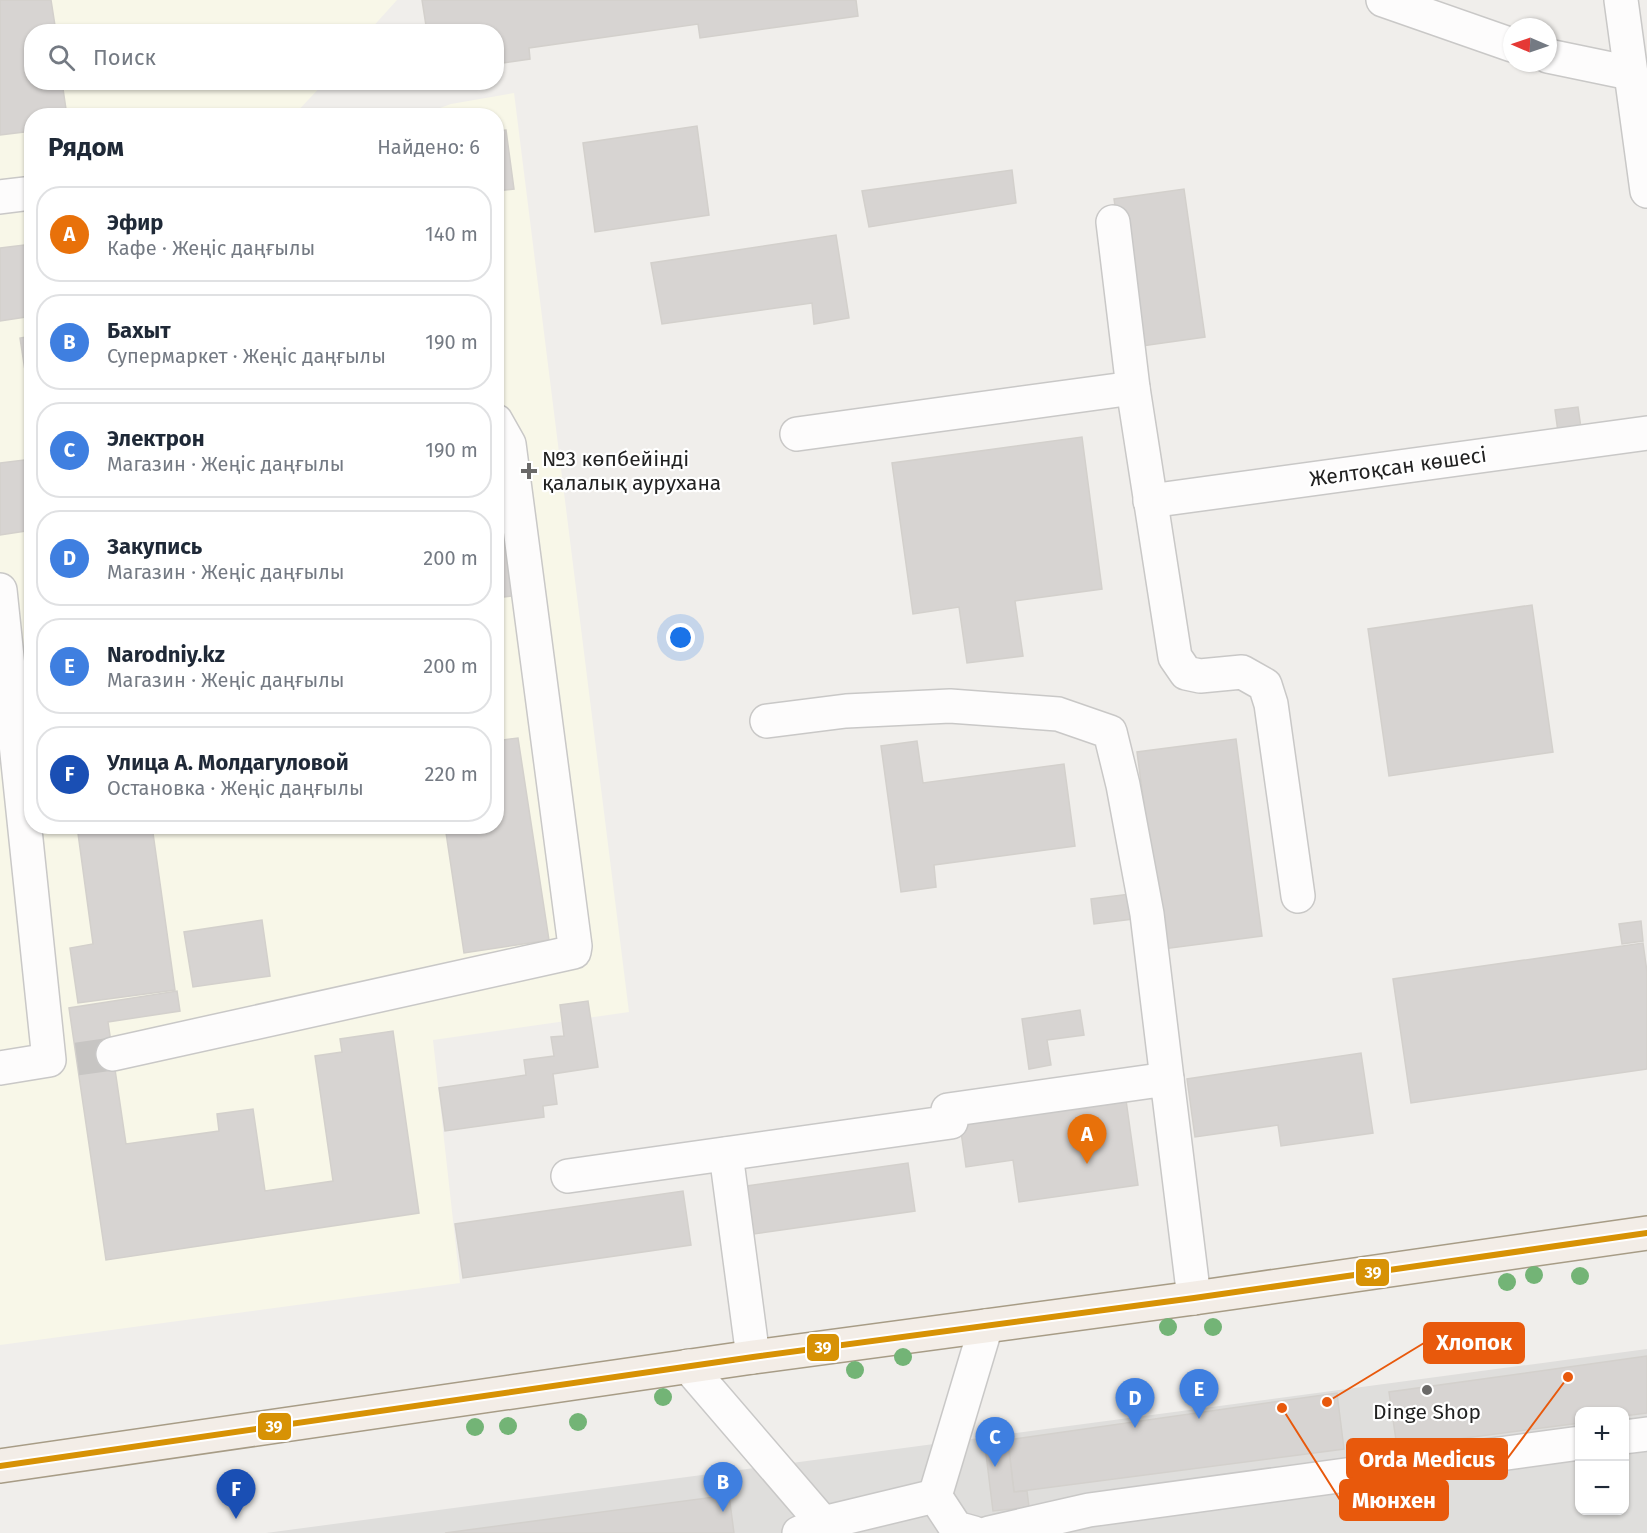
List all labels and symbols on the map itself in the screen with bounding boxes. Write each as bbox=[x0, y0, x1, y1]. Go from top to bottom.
north arrow bbox=[1503, 18, 1557, 72]
street label: Желтоқсан көшесі bbox=[1308, 442, 1488, 492]
place label: №3 көпбейінді қалалық аурухана bbox=[542, 446, 721, 496]
marker: №3 көпбейінді қалалық аурухана bbox=[520, 462, 538, 480]
your location bbox=[666, 623, 695, 652]
pin: A bbox=[1068, 1114, 1106, 1164]
line badge: 39 bbox=[1355, 1258, 1390, 1287]
text: 39 bbox=[1363, 1263, 1382, 1282]
callout: Хлопок bbox=[1424, 1323, 1524, 1363]
text: Хлопок bbox=[1435, 1329, 1513, 1356]
line badge: 39 bbox=[806, 1333, 840, 1362]
text: 39 bbox=[813, 1338, 832, 1357]
pin: E bbox=[1180, 1370, 1218, 1419]
pin: D bbox=[1116, 1378, 1154, 1428]
marker: Dinge Shop bbox=[1420, 1383, 1434, 1397]
place label: Dinge Shop bbox=[1373, 1399, 1481, 1425]
line badge: 39 bbox=[257, 1412, 292, 1441]
text: 39 bbox=[264, 1417, 283, 1436]
pin: C bbox=[976, 1418, 1014, 1467]
callout: Orda Medicus bbox=[1347, 1439, 1507, 1479]
text: Orda Medicus bbox=[1359, 1446, 1495, 1473]
pin: B bbox=[704, 1462, 742, 1512]
pin: F bbox=[216, 1470, 256, 1519]
callout: Мюнхен bbox=[1340, 1480, 1448, 1520]
text: Мюнхен bbox=[1352, 1487, 1436, 1514]

